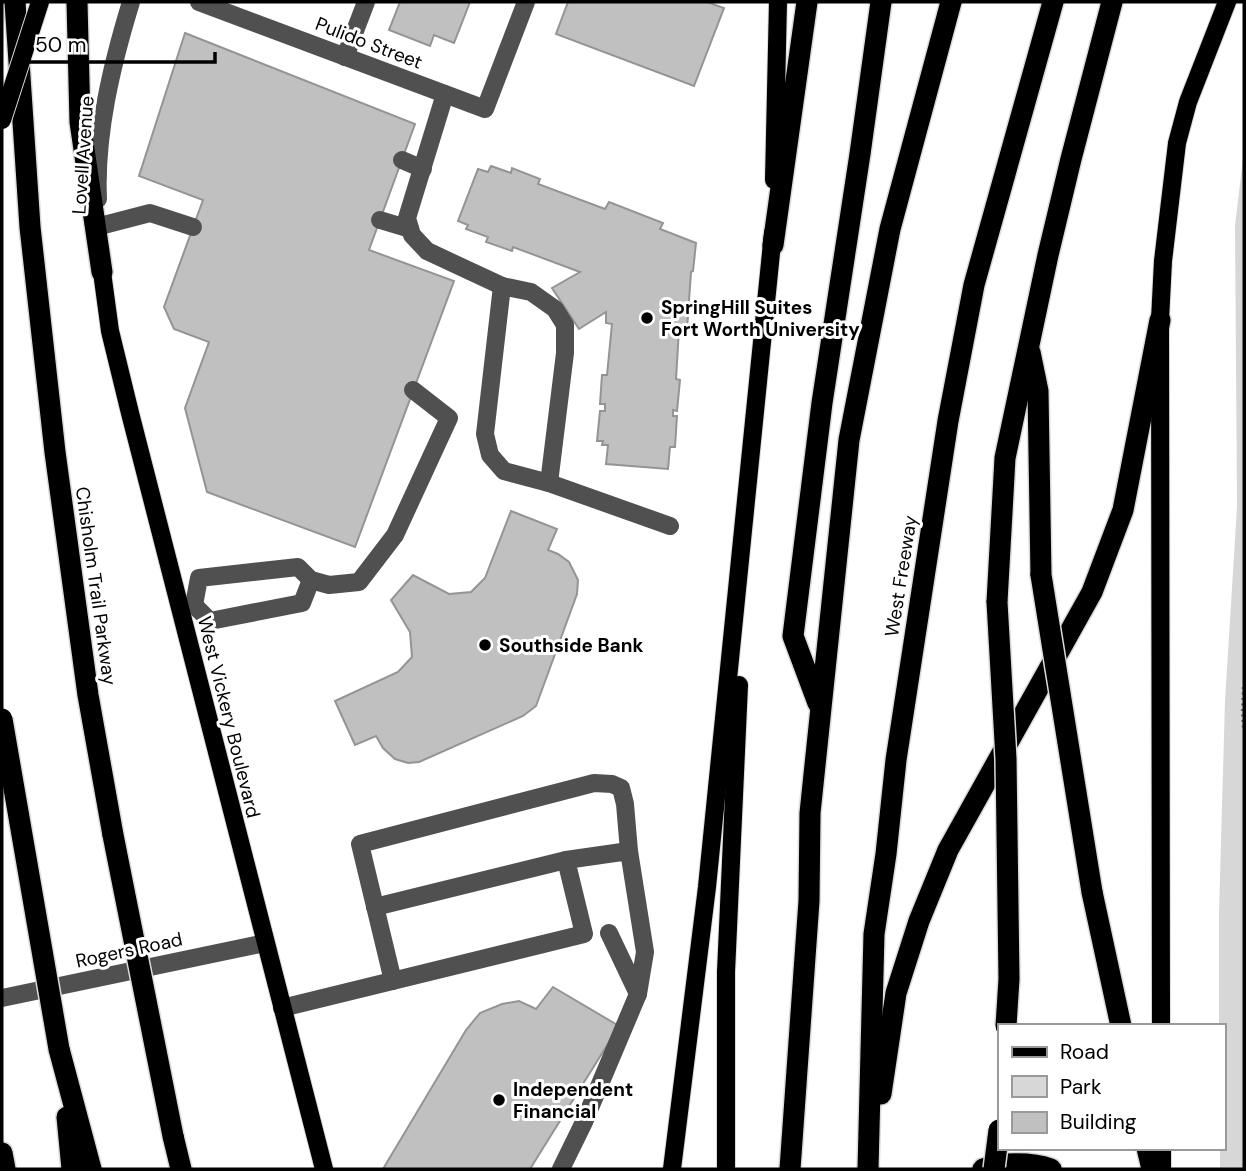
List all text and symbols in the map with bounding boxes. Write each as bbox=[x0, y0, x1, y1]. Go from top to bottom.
street label: Pulido Street bbox=[312, 11, 426, 75]
scale bar bbox=[24, 21, 215, 65]
text: 50 m bbox=[35, 31, 86, 59]
street label: Lovell Avenue bbox=[66, 95, 100, 215]
place label: SpringHill Suites Fort Worth University bbox=[661, 295, 860, 342]
marker: SpringHill Suites Fort Worth University bbox=[639, 310, 655, 326]
street label: Chisholm Trail Parkway bbox=[70, 485, 122, 687]
street label: West Freeway bbox=[879, 513, 923, 639]
street label: West Vickery Boulevard bbox=[192, 614, 266, 820]
place label: Southside Bank bbox=[499, 633, 643, 658]
marker: Southside Bank bbox=[477, 637, 493, 653]
street label: Rogers Road bbox=[73, 926, 185, 974]
legend bbox=[998, 1024, 1225, 1150]
text: Road bbox=[1060, 1038, 1109, 1066]
text: Park bbox=[1060, 1073, 1102, 1101]
place label: Independent Financial bbox=[513, 1077, 633, 1124]
marker: Independent Financial bbox=[491, 1092, 507, 1108]
text: Building bbox=[1060, 1108, 1137, 1136]

